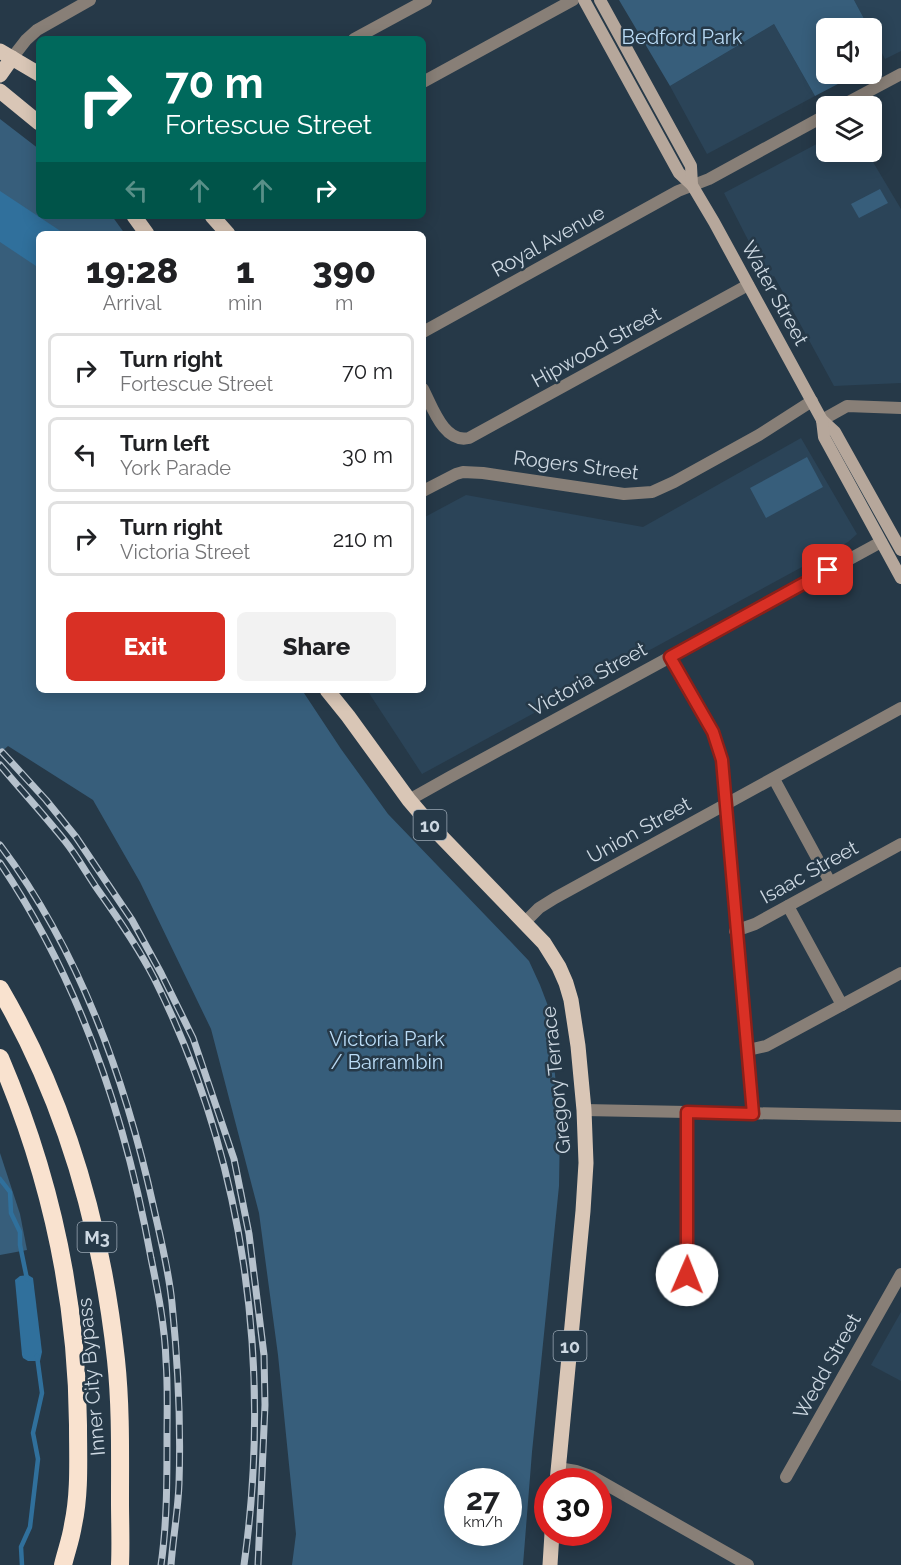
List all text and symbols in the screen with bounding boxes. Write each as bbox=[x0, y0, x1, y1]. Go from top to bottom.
map controls bbox=[816, 18, 882, 162]
button: sound bbox=[816, 18, 882, 84]
park label: Bedford Park bbox=[622, 25, 743, 49]
text: 70 m bbox=[165, 59, 264, 108]
icon: right bbox=[66, 60, 144, 138]
button: layers bbox=[816, 96, 882, 162]
text: Fortescue Street bbox=[165, 109, 372, 140]
icon: left bbox=[120, 174, 153, 207]
icon: ahead bbox=[183, 174, 216, 207]
icon: ahead bbox=[246, 174, 279, 207]
icon: right bbox=[309, 174, 342, 207]
street label: Royal Avenue bbox=[487, 200, 609, 282]
street label: Water Street bbox=[736, 236, 814, 350]
text: 19:28 bbox=[86, 249, 178, 291]
text: 1 bbox=[236, 249, 255, 291]
text: 390 bbox=[312, 249, 376, 291]
text: Arrival bbox=[103, 291, 161, 315]
text: min bbox=[228, 291, 263, 315]
text: m bbox=[335, 291, 353, 315]
street label: Hipwood Street bbox=[527, 302, 665, 392]
text: Turn right bbox=[120, 346, 223, 372]
icon: right bbox=[69, 354, 102, 387]
text: 70 m bbox=[342, 358, 393, 384]
text: Fortescue Street bbox=[120, 372, 273, 396]
text: Turn left bbox=[120, 430, 210, 456]
icon: left bbox=[69, 438, 102, 471]
text: 30 m bbox=[342, 442, 393, 468]
street label: Rogers Street bbox=[512, 445, 640, 485]
text: York Parade bbox=[120, 456, 231, 480]
text: Turn right bbox=[120, 514, 223, 540]
icon: right bbox=[69, 522, 102, 555]
text: 210 m bbox=[333, 526, 393, 552]
text: Victoria Street bbox=[120, 540, 250, 564]
pin bbox=[802, 544, 853, 595]
icon: arrive bbox=[811, 553, 844, 586]
button: Exit bbox=[66, 612, 225, 681]
button: Share bbox=[237, 612, 396, 681]
street label: Victoria Street bbox=[525, 637, 651, 721]
street label: Union Street bbox=[583, 791, 695, 868]
road number: 10 bbox=[414, 810, 446, 840]
street label: Isaac Street bbox=[756, 835, 862, 909]
street label: Gregory Terrace bbox=[536, 1005, 576, 1155]
park label: Victoria Park / Barrambin bbox=[329, 1027, 445, 1074]
road number: M3 bbox=[78, 1222, 116, 1252]
position arrow bbox=[655, 1243, 719, 1307]
street label: Inner City Bypass bbox=[72, 1297, 110, 1457]
street label: Wedd Street bbox=[788, 1309, 866, 1423]
road number: 10 bbox=[554, 1331, 586, 1361]
speed limit sign: 30 bbox=[534, 1468, 612, 1546]
text: 27 bbox=[466, 1482, 500, 1517]
text: km/h bbox=[463, 1513, 503, 1531]

